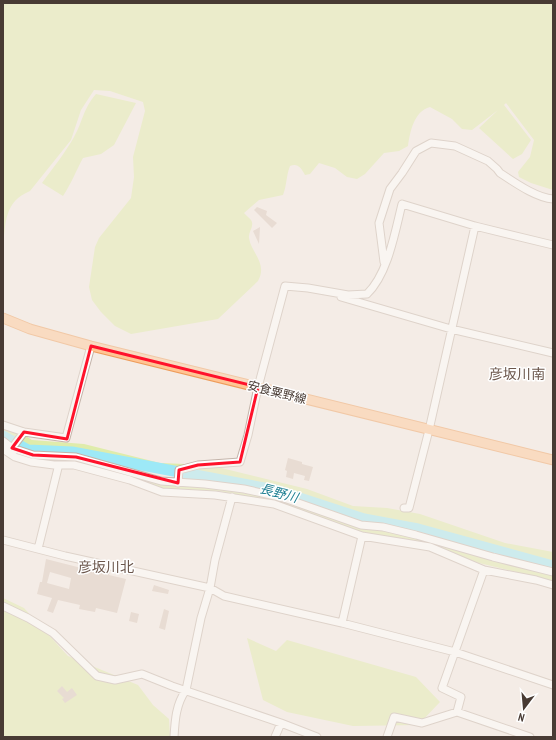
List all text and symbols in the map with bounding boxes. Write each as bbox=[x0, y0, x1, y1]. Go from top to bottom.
district label: 彦坂川南 bbox=[489, 365, 545, 383]
street label: 安食粟野線 bbox=[246, 377, 308, 407]
water label: 長野川 bbox=[258, 480, 302, 507]
district label: 彦坂川北 bbox=[78, 558, 134, 576]
north arrow bbox=[504, 688, 544, 728]
text: N bbox=[516, 710, 526, 725]

